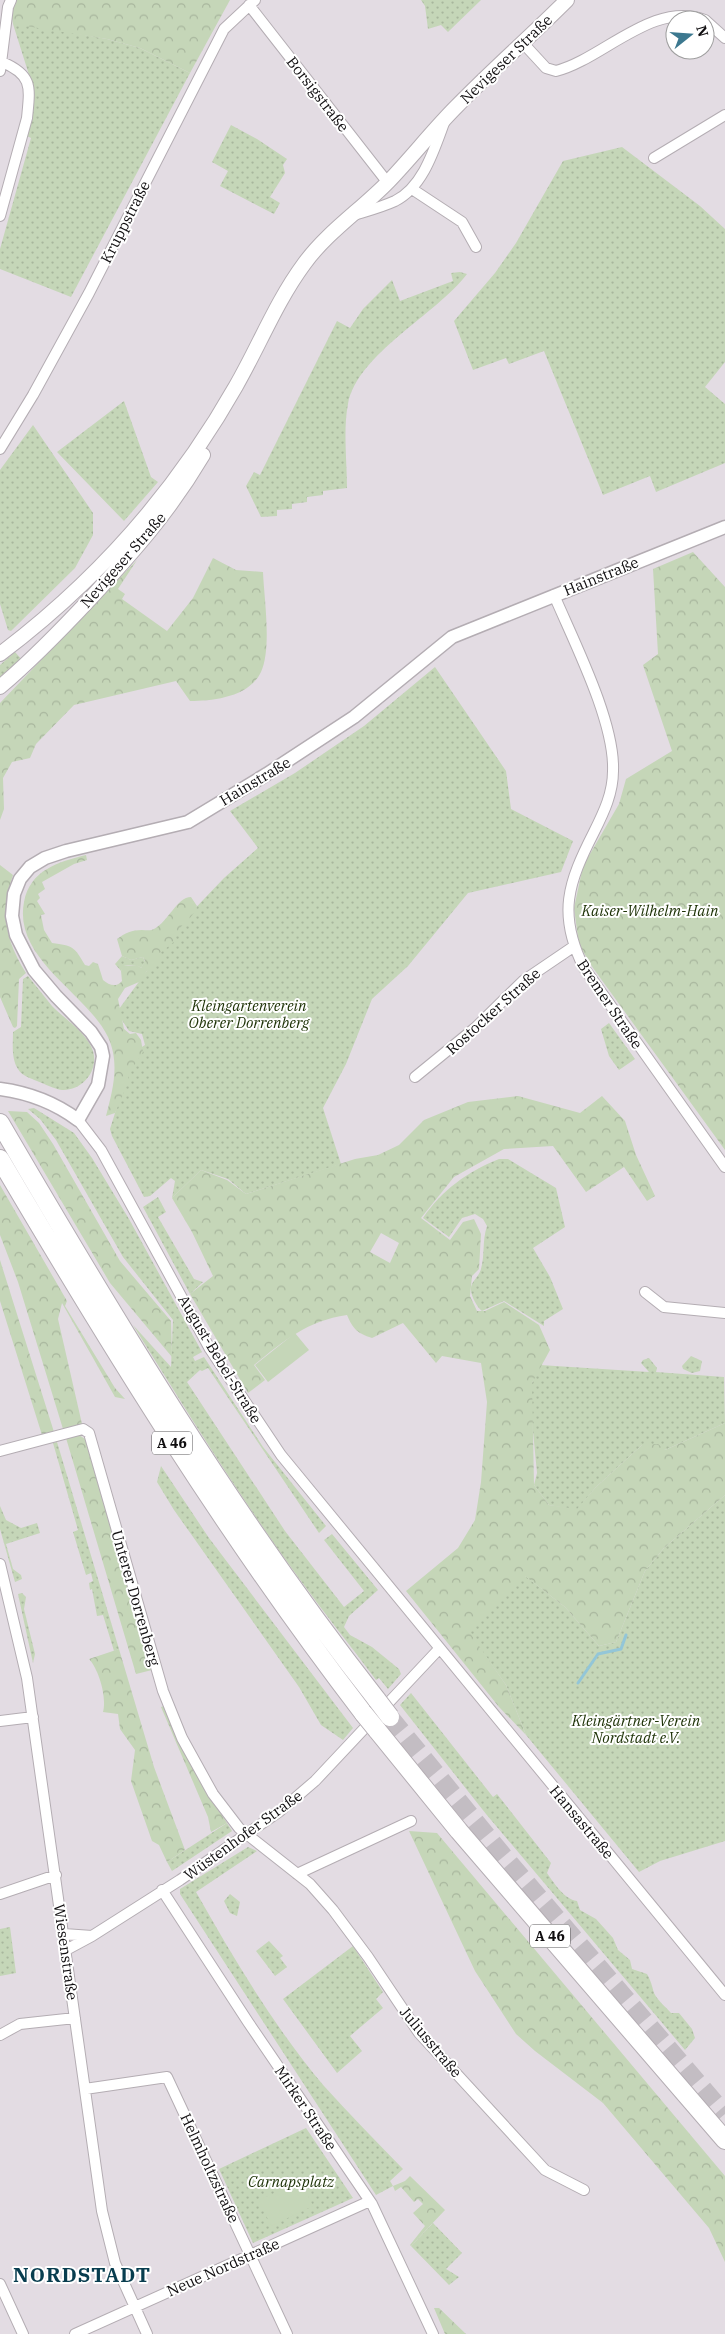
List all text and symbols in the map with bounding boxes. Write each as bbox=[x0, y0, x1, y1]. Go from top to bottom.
street label: Nevigeser Straße bbox=[456, 10, 556, 108]
north arrow bbox=[665, 10, 715, 60]
text: N bbox=[692, 23, 713, 39]
street label: Borsigstraße bbox=[283, 53, 353, 135]
street label: Kruppstraße bbox=[96, 178, 154, 266]
street label: Nevigeser Straße bbox=[76, 508, 170, 612]
street label: Hainstraße bbox=[561, 552, 641, 600]
street label: Hainstraße bbox=[216, 752, 294, 810]
park label: Kaiser-Wilhelm-Hain bbox=[581, 901, 719, 920]
street label: Bremer Straße bbox=[573, 956, 647, 1052]
street label: Rostocker Straße bbox=[442, 964, 544, 1058]
park label: Kleingartenverein Oberer Dorrenberg bbox=[189, 996, 310, 1032]
street label: August-Bebel-Straße bbox=[174, 1291, 266, 1427]
road number: A 46 bbox=[152, 1432, 192, 1455]
street label: Unterer Dorrenberg bbox=[107, 1528, 165, 1668]
park label: Kleingärtner-Verein Nordstadt e.V. bbox=[571, 1711, 701, 1747]
street label: Hansastraße bbox=[546, 1781, 618, 1863]
street label: Wüstenhofer Straße bbox=[180, 1786, 306, 1884]
street label: Wiesenstraße bbox=[50, 1903, 82, 2001]
road number: A 46 bbox=[530, 1924, 570, 1948]
street label: Juliusstraße bbox=[396, 2003, 466, 2081]
street label: Mirker Straße bbox=[271, 2062, 341, 2154]
street label: Helmholtzstraße bbox=[176, 2110, 244, 2226]
park label: Carnapsplatz bbox=[248, 2172, 334, 2191]
street label: Neue Nordstraße bbox=[164, 2234, 282, 2300]
district label: NORDSTADT bbox=[13, 2261, 151, 2288]

